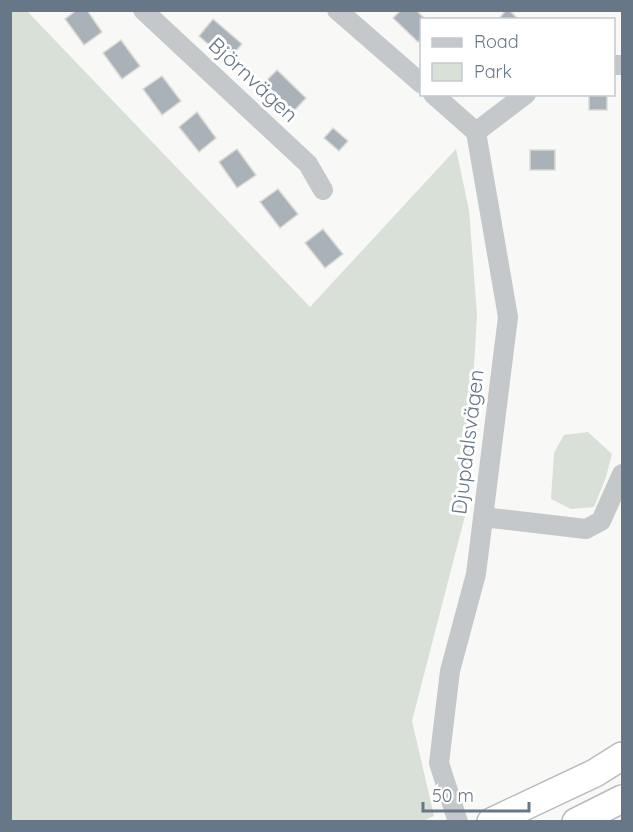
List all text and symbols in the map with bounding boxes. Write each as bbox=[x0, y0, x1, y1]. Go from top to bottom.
legend bbox=[420, 18, 615, 96]
text: Road bbox=[474, 30, 519, 53]
street label: Björnvägen bbox=[204, 31, 304, 127]
text: Park bbox=[474, 60, 512, 83]
street label: Djupdalsvägen bbox=[445, 368, 489, 516]
scale bar bbox=[423, 775, 530, 813]
text: 50 m bbox=[432, 784, 474, 807]

